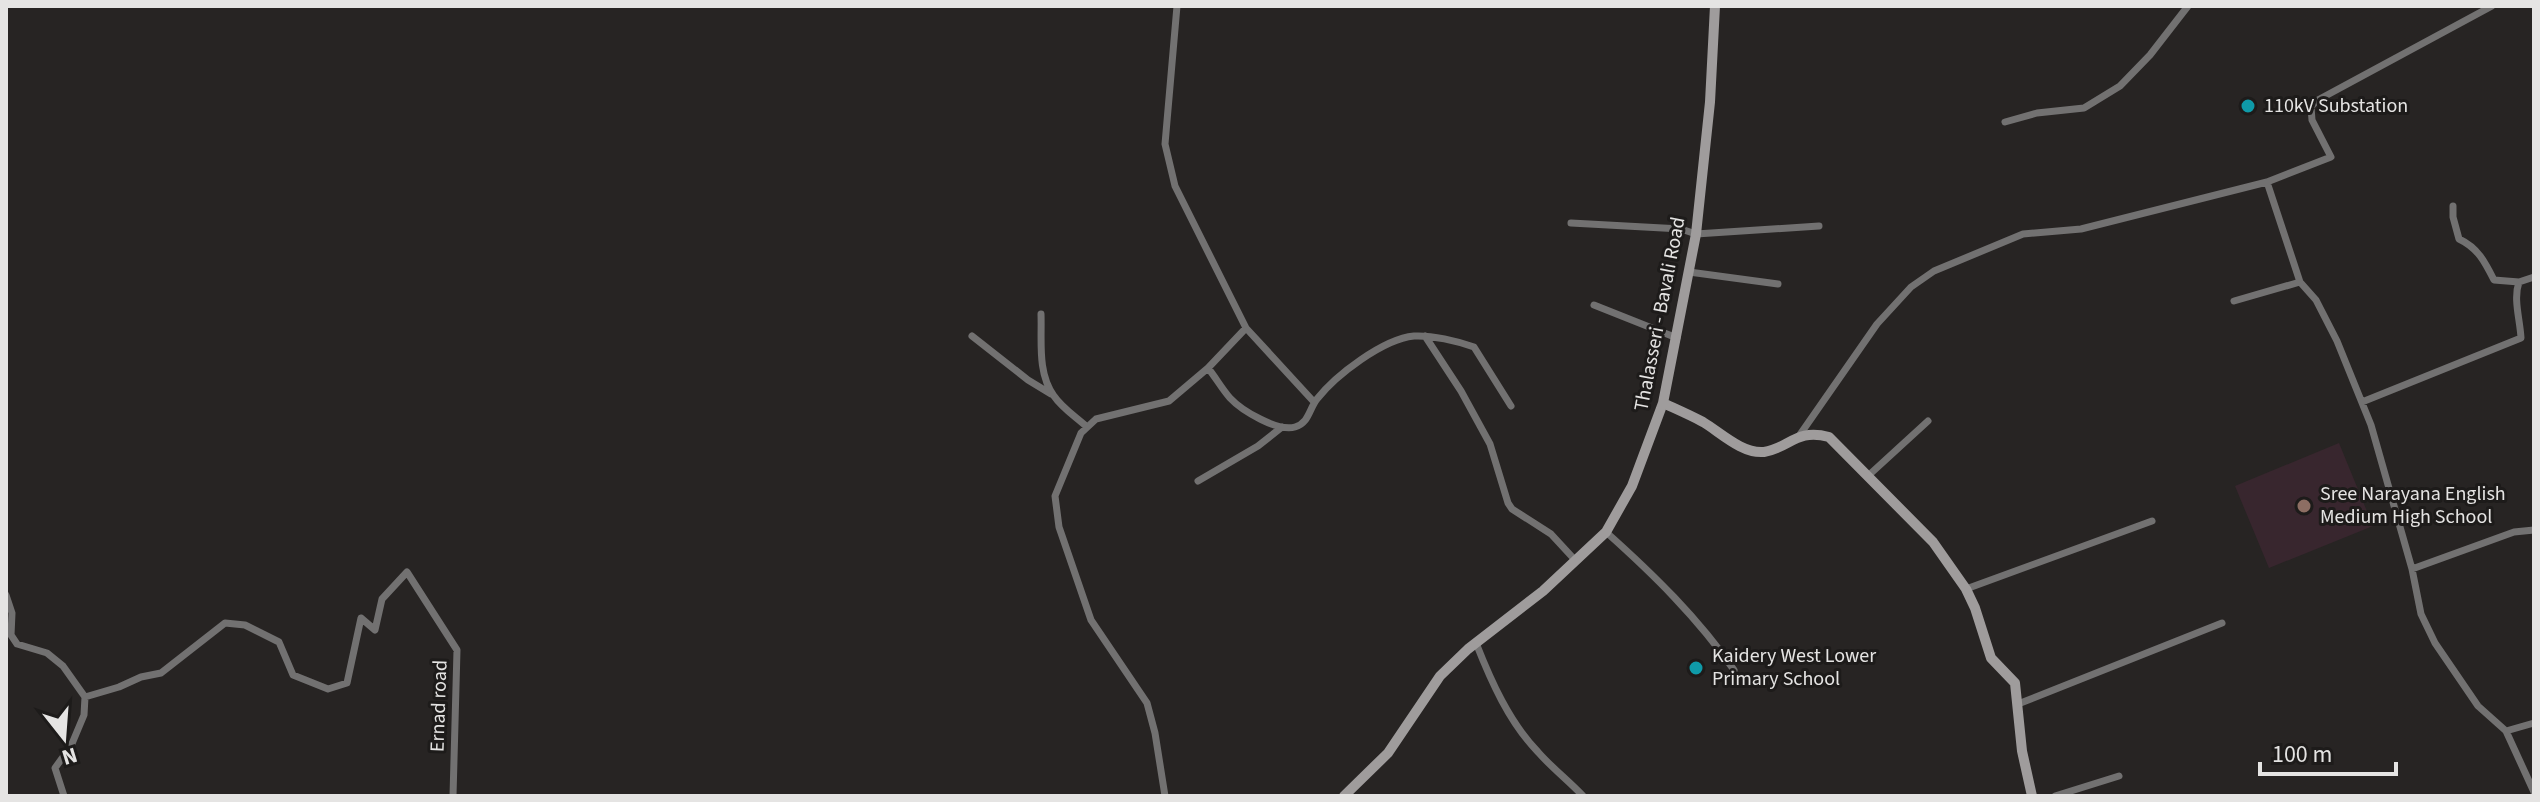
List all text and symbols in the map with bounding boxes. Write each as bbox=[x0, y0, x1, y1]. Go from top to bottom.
place label: 110kV Substation bbox=[2264, 92, 2408, 120]
marker: 110kV Substation bbox=[2239, 97, 2257, 115]
street label: Thalasseri - Bavali Road bbox=[1627, 214, 1693, 414]
place label: Sree Narayana English Medium High School bbox=[2320, 480, 2506, 531]
marker: Sree Narayana English Medium High School bbox=[2295, 497, 2313, 515]
place label: Kaidery West Lower Primary School bbox=[1712, 642, 1876, 693]
street label: Ernad road bbox=[423, 659, 455, 753]
marker: Kaidery West Lower Primary School bbox=[1687, 659, 1705, 677]
north arrow bbox=[24, 698, 104, 778]
scale bar bbox=[2260, 726, 2396, 776]
text: 100 m bbox=[2272, 737, 2332, 772]
text: N bbox=[58, 739, 81, 774]

